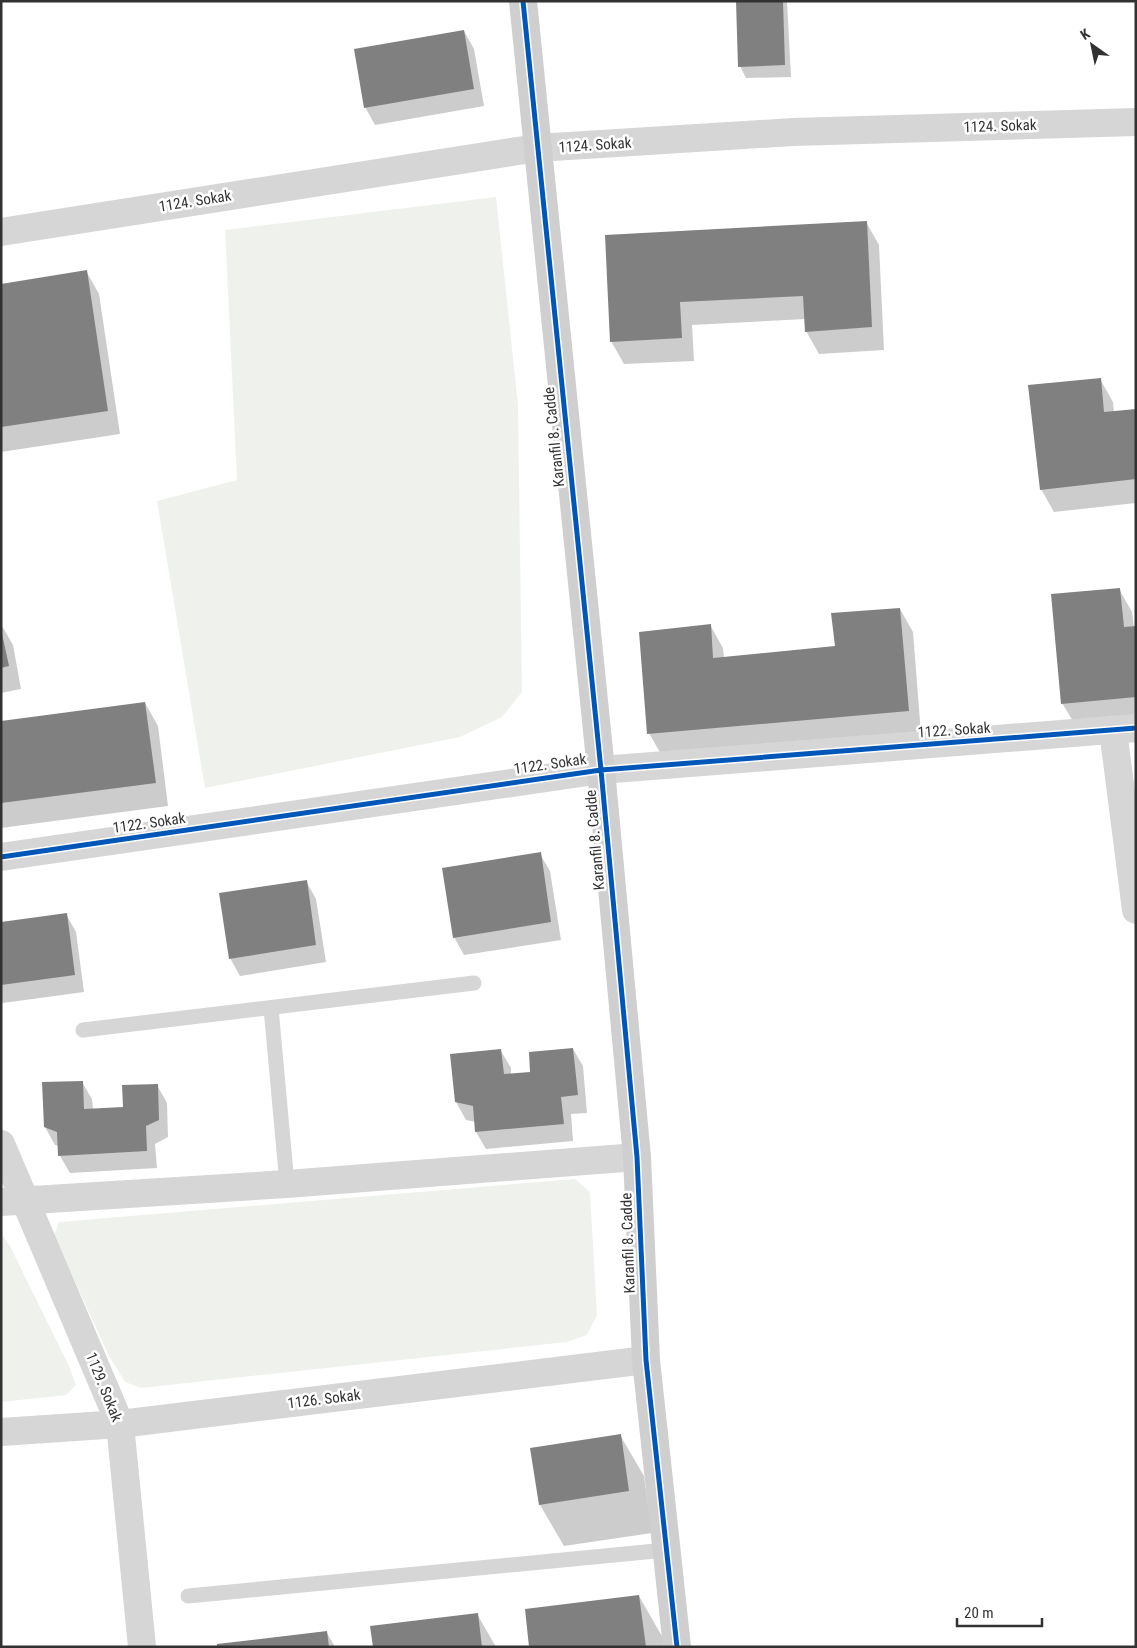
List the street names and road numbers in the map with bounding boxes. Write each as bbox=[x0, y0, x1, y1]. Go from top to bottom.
street label: 1124. Sokak bbox=[963, 116, 1037, 136]
street label: 1124. Sokak bbox=[558, 133, 632, 157]
street label: 1124. Sokak bbox=[158, 186, 233, 216]
street label: Karanfil 8. Cadde bbox=[540, 386, 568, 488]
street label: 1122. Sokak bbox=[917, 718, 991, 742]
street label: 1122. Sokak bbox=[513, 750, 588, 778]
street label: Karanfil 8. Cadde bbox=[582, 789, 608, 891]
street label: 1122. Sokak bbox=[112, 809, 187, 837]
street label: Karanfil 8. Cadde bbox=[617, 1192, 639, 1294]
street label: 1129. Sokak bbox=[82, 1350, 126, 1424]
street label: 1126. Sokak bbox=[287, 1386, 362, 1412]

